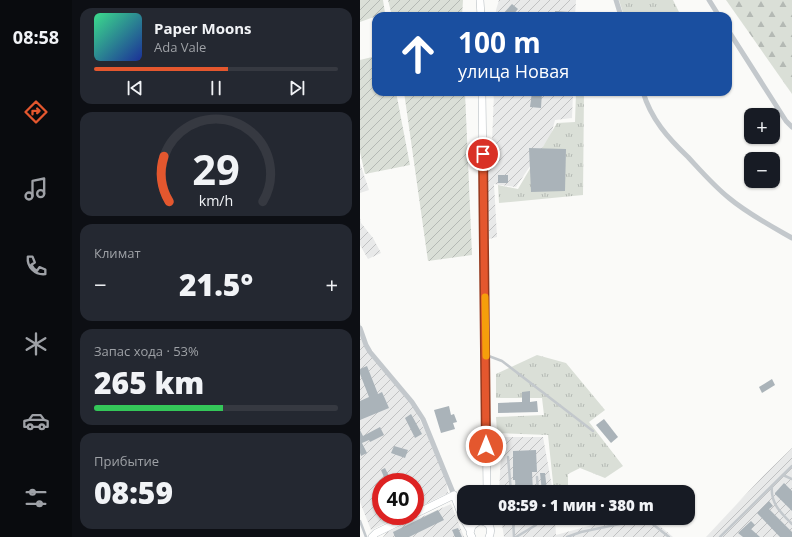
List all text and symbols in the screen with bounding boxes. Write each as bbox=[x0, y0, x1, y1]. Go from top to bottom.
text: Paper Moons bbox=[154, 18, 252, 38]
text: 100 m bbox=[458, 23, 541, 61]
text: 08:58 bbox=[13, 25, 59, 49]
icon: ahead bbox=[392, 28, 444, 80]
text: Ada Vale bbox=[154, 38, 206, 56]
text: улица Новая bbox=[458, 59, 569, 83]
icon: previous bbox=[124, 77, 146, 99]
icon: pause bbox=[205, 77, 227, 99]
icon: next bbox=[286, 77, 308, 99]
icon: directions bbox=[22, 98, 50, 126]
map controls bbox=[744, 108, 780, 188]
button: + bbox=[744, 108, 780, 144]
pin bbox=[466, 137, 500, 171]
text: 29 bbox=[192, 141, 240, 197]
icon: arrive bbox=[472, 143, 494, 165]
button: − bbox=[744, 152, 780, 188]
icon: music bbox=[22, 175, 50, 203]
text: km/h bbox=[199, 191, 233, 210]
text: Климат bbox=[94, 244, 141, 262]
icon: phone bbox=[22, 252, 50, 280]
text: 21.5° bbox=[179, 264, 253, 305]
text: − bbox=[94, 269, 107, 299]
text: + bbox=[325, 269, 338, 299]
icon: climate bbox=[22, 330, 50, 358]
text: Запас хода · 53% bbox=[94, 342, 199, 360]
text: 265 km bbox=[94, 362, 204, 403]
icon: car bbox=[22, 407, 50, 435]
position arrow bbox=[465, 425, 507, 467]
text: Прибытие bbox=[94, 452, 159, 470]
text: 08:59 bbox=[94, 472, 173, 513]
speed limit sign: 40 bbox=[372, 473, 424, 525]
icon: filters bbox=[22, 484, 50, 512]
text: 08:59 · 1 мин · 380 m bbox=[498, 495, 654, 515]

